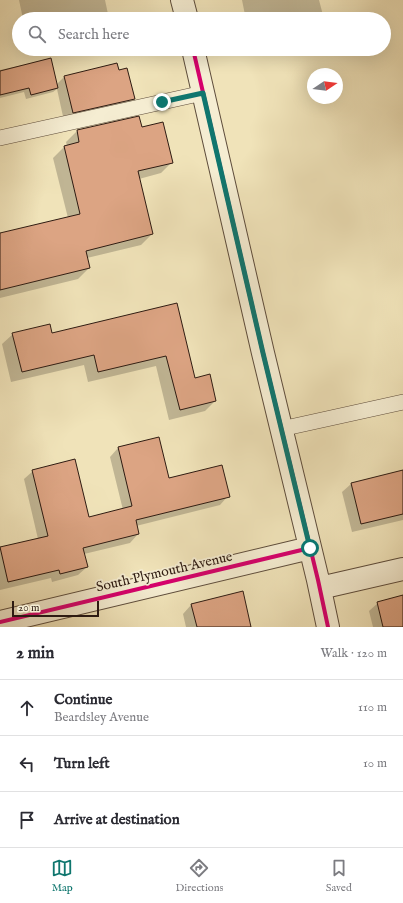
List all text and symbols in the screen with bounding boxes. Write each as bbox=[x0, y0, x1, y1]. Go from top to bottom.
search box bbox=[12, 12, 391, 56]
icon: search bbox=[26, 23, 48, 45]
text: Search here bbox=[58, 25, 129, 44]
north arrow bbox=[307, 68, 343, 104]
route end bbox=[153, 93, 171, 111]
route start bbox=[301, 539, 319, 557]
street label: South Plymouth Avenue bbox=[94, 547, 235, 596]
scale bar bbox=[12, 599, 99, 618]
text: 20 m bbox=[18, 601, 39, 615]
text: 2 min bbox=[16, 643, 54, 664]
text: Walk · 120 m bbox=[321, 645, 387, 662]
text: Continue bbox=[54, 690, 112, 709]
icon: ahead bbox=[16, 697, 38, 719]
text: 110 m bbox=[358, 699, 387, 716]
text: Beardsley Avenue bbox=[54, 709, 149, 726]
icon: left bbox=[16, 753, 38, 775]
text: Turn left bbox=[54, 754, 110, 773]
text: 10 m bbox=[363, 755, 387, 772]
icon: arrive bbox=[16, 809, 38, 831]
text: Arrive at destination bbox=[54, 810, 180, 829]
tab: Map bbox=[51, 857, 73, 895]
tab: Directions bbox=[176, 857, 223, 895]
tab: Saved bbox=[326, 857, 352, 895]

